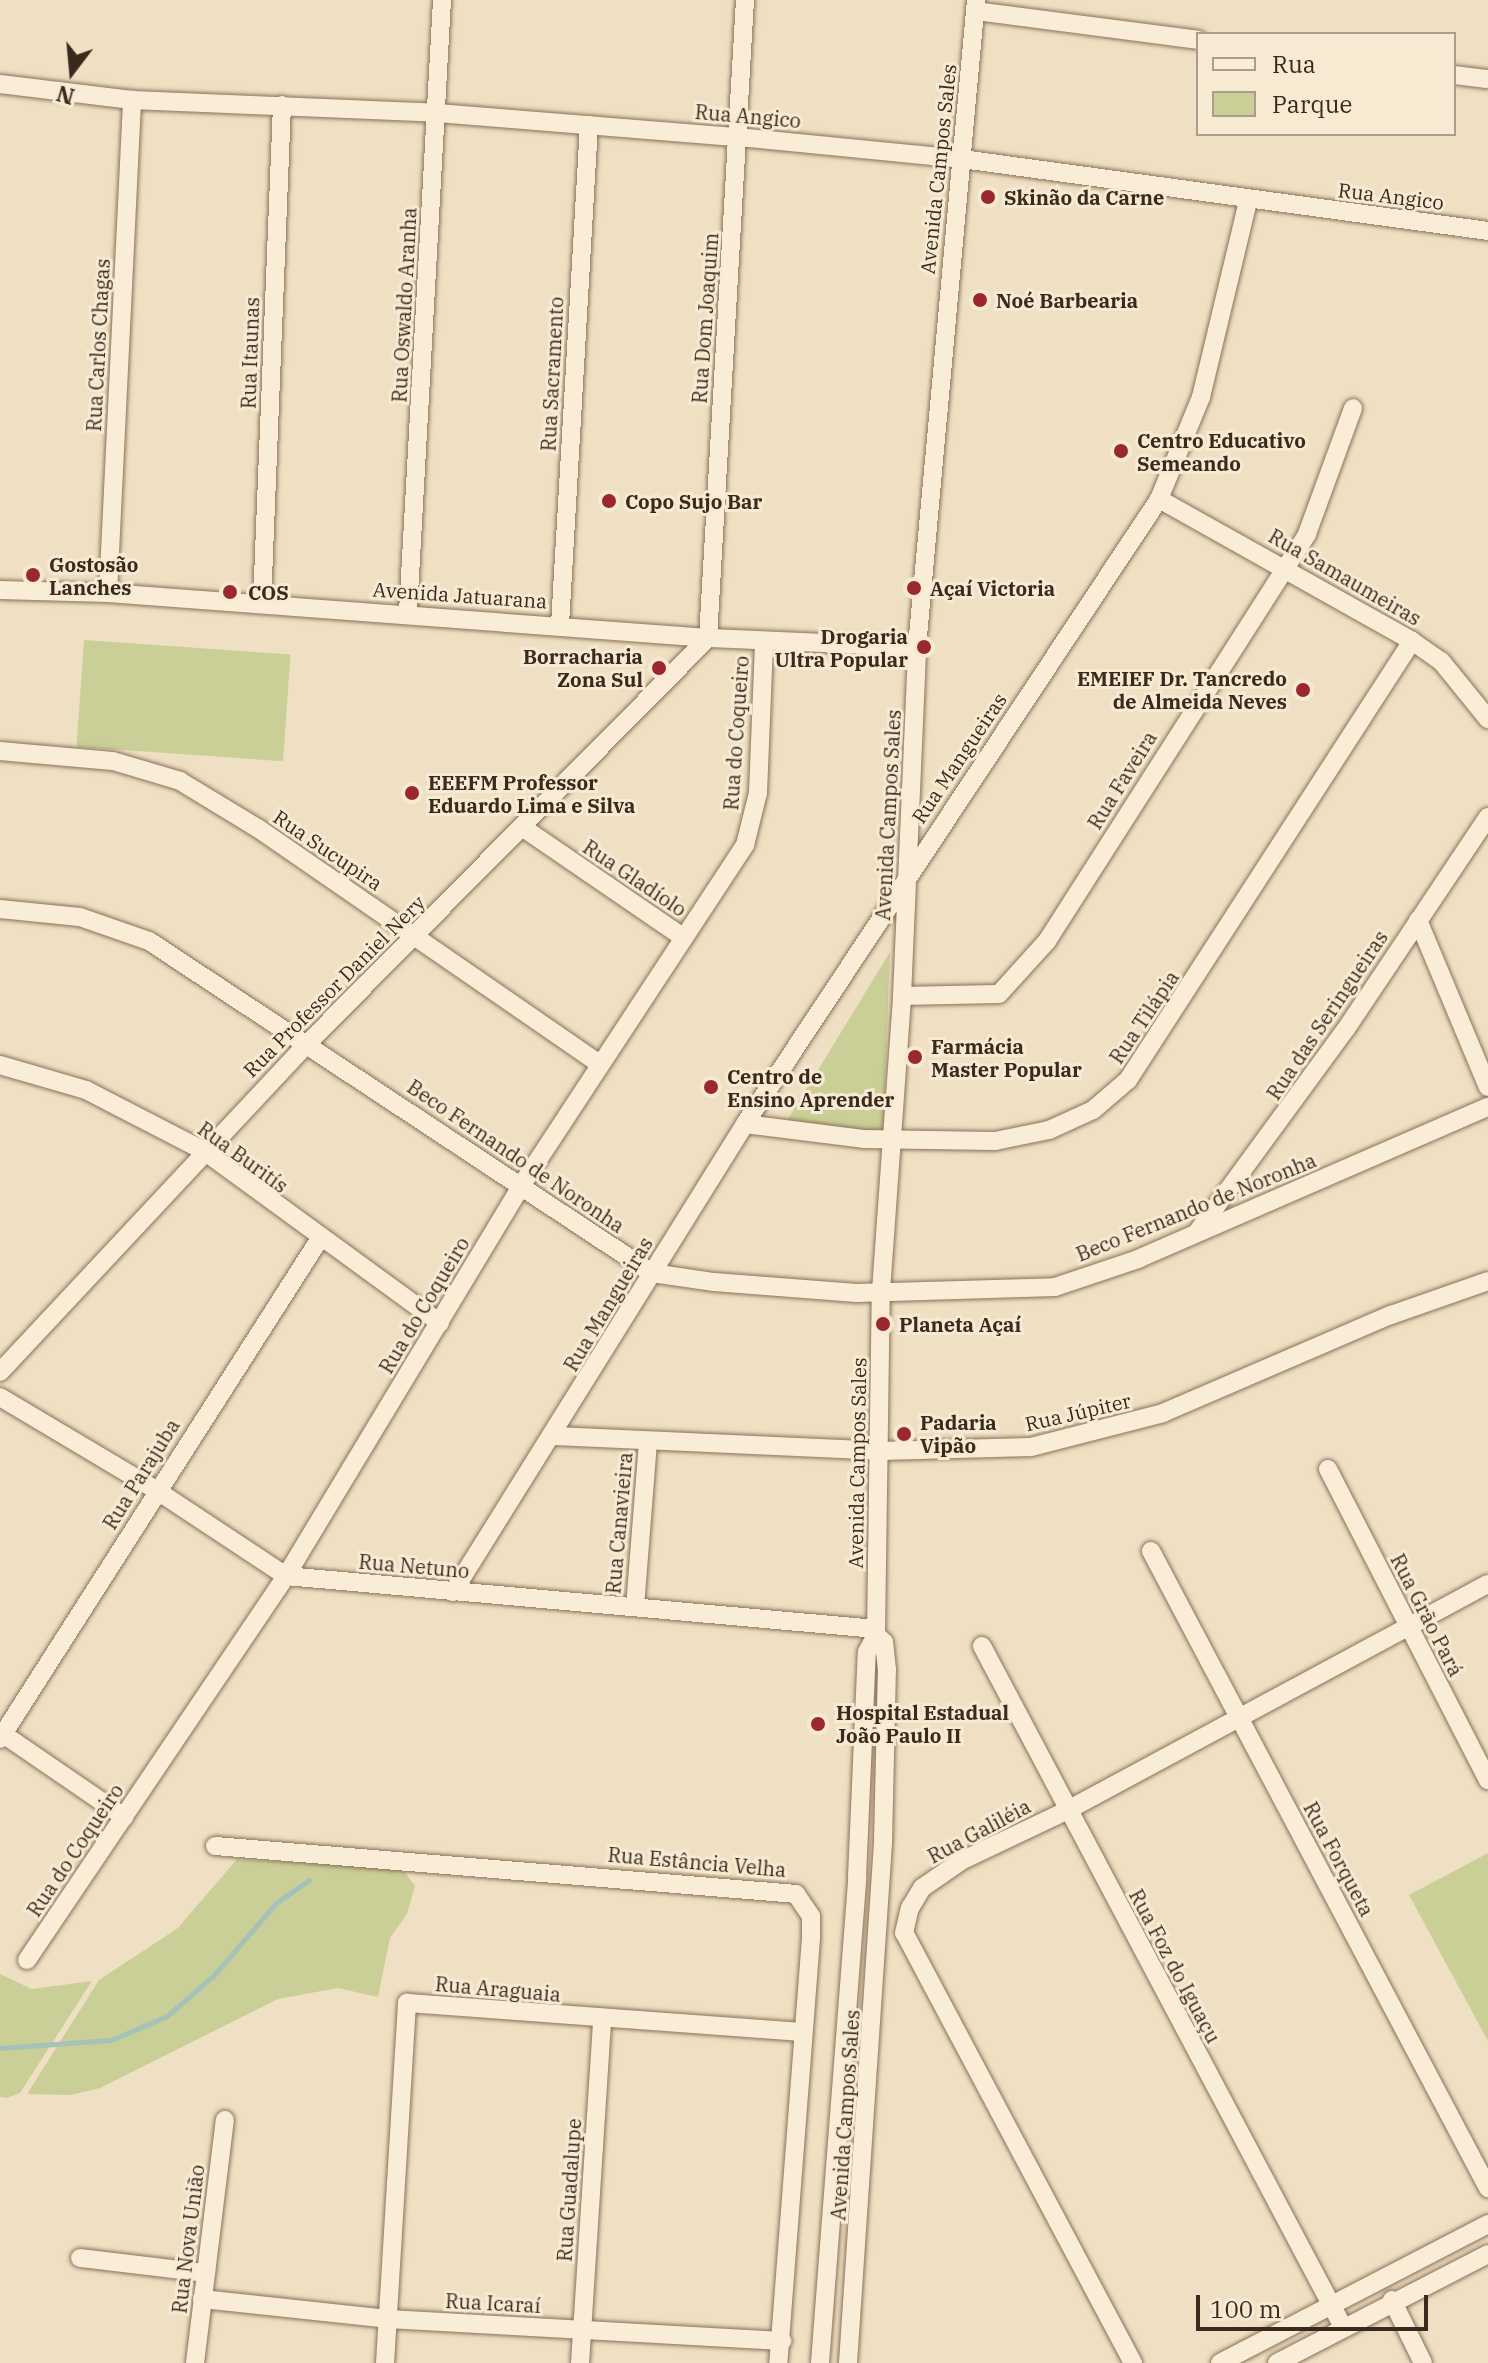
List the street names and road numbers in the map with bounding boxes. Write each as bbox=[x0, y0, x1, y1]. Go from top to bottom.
street label: Avenida Campos Sales bbox=[915, 63, 961, 275]
street label: Rua Angico bbox=[694, 99, 802, 133]
street label: Rua Angico bbox=[1337, 178, 1445, 214]
street label: Rua Oswaldo Aranha bbox=[387, 207, 421, 403]
street label: Rua Dom Joaquim bbox=[687, 232, 723, 404]
street label: Rua Carlos Chagas bbox=[81, 258, 115, 432]
street label: Rua Sacramento bbox=[536, 296, 568, 452]
street label: Rua Itaunas bbox=[236, 297, 264, 409]
street label: Rua Samaumeiras bbox=[1265, 524, 1425, 630]
street label: Avenida Jatuarana bbox=[372, 577, 548, 613]
street label: Rua do Coqueiro bbox=[719, 655, 753, 811]
street label: Rua Mangueiras bbox=[906, 688, 1012, 828]
street label: Avenida Campos Sales bbox=[870, 709, 906, 921]
street label: Rua Faveira bbox=[1082, 727, 1162, 833]
street label: Rua Sucupira bbox=[269, 805, 387, 895]
street label: Rua Gladíolo bbox=[579, 835, 691, 921]
street label: Rua Professor Daniel Nery bbox=[238, 890, 430, 1082]
street label: Rua das Seringueiras bbox=[1261, 926, 1393, 1104]
street label: Rua Tilápia bbox=[1104, 966, 1184, 1068]
street label: Beco Fernando de Noronha bbox=[403, 1074, 629, 1238]
street label: Rua Buritís bbox=[193, 1116, 293, 1198]
street label: Beco Fernando de Noronha bbox=[1073, 1148, 1319, 1266]
street label: Rua do Coqueiro bbox=[374, 1232, 474, 1378]
street label: Rua Mangueiras bbox=[559, 1233, 657, 1375]
street label: Avenida Campos Sales bbox=[843, 1357, 871, 1569]
street label: Rua Júpiter bbox=[1023, 1388, 1133, 1436]
street label: Rua Parajuba bbox=[98, 1414, 184, 1534]
street label: Rua Canavieira bbox=[601, 1451, 637, 1595]
street label: Rua Netuno bbox=[358, 1549, 470, 1583]
street label: Rua Grão Pará bbox=[1386, 1550, 1468, 1680]
street label: Rua do Coqueiro bbox=[22, 1779, 128, 1921]
street label: Rua Galiléia bbox=[923, 1794, 1035, 1868]
street label: Rua Forqueta bbox=[1299, 1798, 1379, 1920]
street label: Rua Estância Velha bbox=[607, 1842, 787, 1882]
street label: Rua Foz do Iguaçu bbox=[1124, 1885, 1226, 2047]
street label: Rua Araguaia bbox=[434, 1972, 562, 2006]
street label: Avenida Campos Sales bbox=[826, 2009, 864, 2221]
street label: Rua Guadalupe bbox=[552, 2118, 586, 2262]
street label: Rua Nova União bbox=[167, 2163, 209, 2315]
street label: Rua Icaraí bbox=[445, 2289, 541, 2317]

